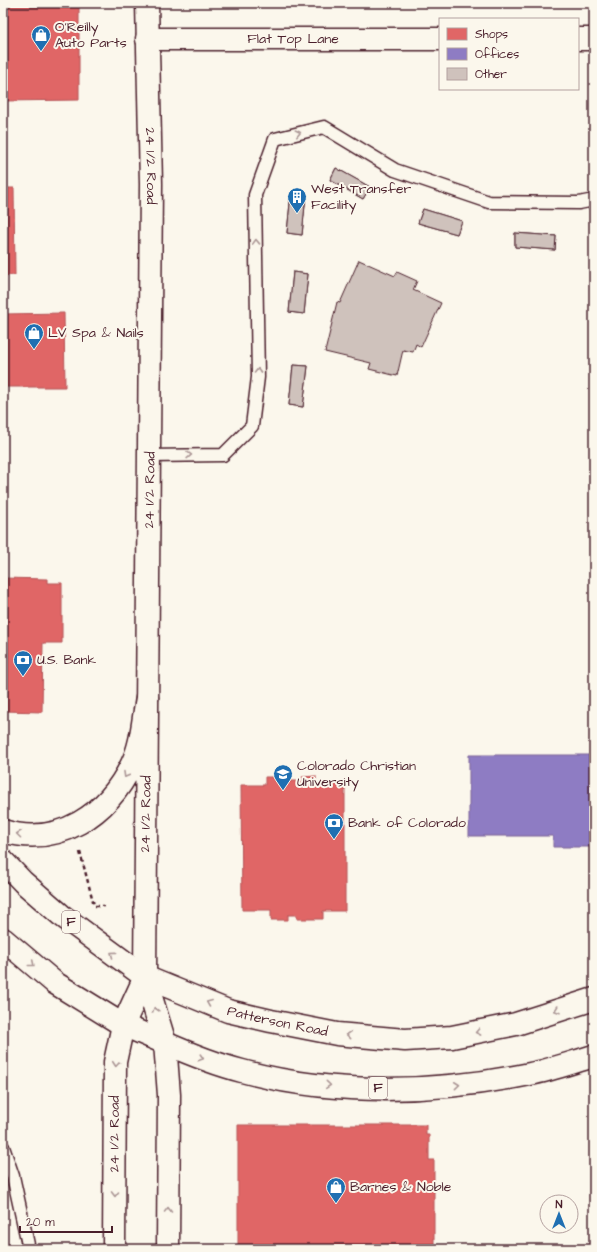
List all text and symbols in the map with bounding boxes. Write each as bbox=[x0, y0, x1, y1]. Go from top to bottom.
place label: O'Reilly Auto Parts bbox=[55, 17, 127, 53]
legend bbox=[439, 18, 579, 90]
shop icon: O'Reilly Auto Parts bbox=[30, 24, 52, 52]
text: Shops bbox=[475, 26, 508, 43]
street label: Flat Top Lane bbox=[247, 29, 339, 49]
text: Offices bbox=[475, 46, 519, 63]
text: Other bbox=[475, 66, 507, 83]
street label: 24 1/2 Road bbox=[140, 127, 161, 205]
one-way arrow bbox=[295, 130, 301, 138]
place label: West Transfer Facility bbox=[311, 179, 412, 215]
building icon: West Transfer Facility bbox=[286, 186, 308, 214]
one-way arrow bbox=[252, 239, 260, 245]
shop icon: LV Spa & Nails bbox=[23, 322, 45, 350]
place label: LV Spa & Nails bbox=[48, 323, 144, 343]
one-way arrow bbox=[254, 368, 262, 374]
street label: 24 1/2 Road bbox=[139, 451, 161, 529]
one-way arrow bbox=[186, 451, 192, 460]
bank icon: U.S. Bank bbox=[12, 649, 34, 677]
place label: U.S. Bank bbox=[37, 650, 96, 670]
place label: Colorado Christian University bbox=[297, 756, 416, 792]
school or university icon: Colorado Christian University bbox=[272, 763, 294, 791]
one-way arrow bbox=[123, 771, 130, 778]
street label: 24 1/2 Road bbox=[135, 775, 157, 853]
bank icon: Bank of Colorado bbox=[323, 812, 345, 840]
place label: Bank of Colorado bbox=[348, 813, 466, 833]
one-way arrow bbox=[16, 830, 22, 839]
road number: F bbox=[62, 911, 80, 933]
one-way arrow bbox=[110, 951, 117, 959]
one-way arrow bbox=[28, 960, 35, 967]
one-way arrow bbox=[205, 999, 212, 1007]
street label: Patterson Road bbox=[225, 1001, 329, 1042]
one-way arrow bbox=[553, 1006, 560, 1014]
one-way arrow bbox=[151, 1007, 160, 1014]
one-way arrow bbox=[475, 1027, 481, 1035]
one-way arrow bbox=[346, 1031, 352, 1040]
one-way arrow bbox=[197, 1053, 204, 1062]
one-way arrow bbox=[112, 1061, 121, 1067]
road number: F bbox=[369, 1077, 387, 1099]
one-way arrow bbox=[325, 1081, 331, 1090]
one-way arrow bbox=[454, 1081, 460, 1090]
street label: 24 1/2 Road bbox=[104, 1095, 125, 1173]
shop icon: Barnes & Noble bbox=[325, 1176, 347, 1204]
place label: Barnes & Noble bbox=[350, 1177, 452, 1197]
one-way arrow bbox=[111, 1191, 119, 1197]
north arrow bbox=[539, 1194, 579, 1234]
text: N bbox=[556, 1197, 563, 1212]
one-way arrow bbox=[164, 1207, 172, 1213]
scale bar bbox=[20, 1208, 112, 1234]
text: 20 m bbox=[26, 1214, 55, 1231]

